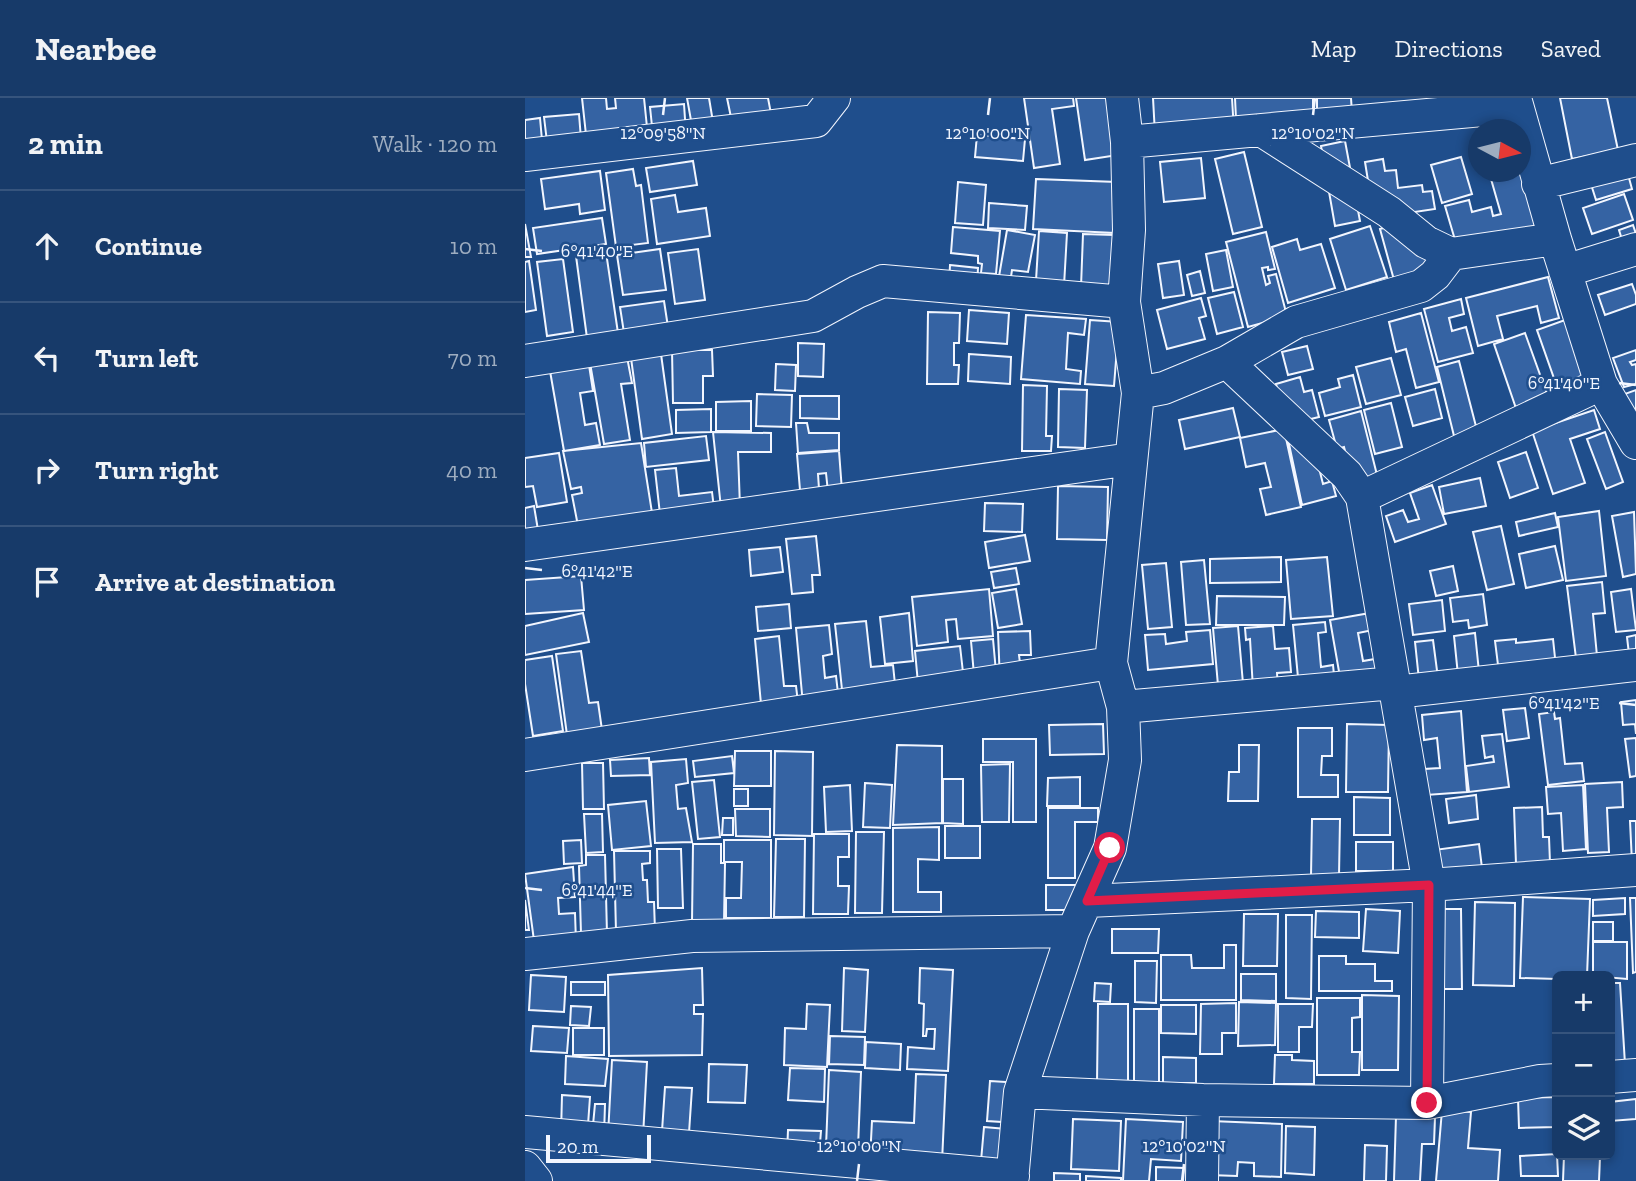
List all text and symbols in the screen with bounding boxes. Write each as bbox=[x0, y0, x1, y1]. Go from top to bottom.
text: Nearbee bbox=[35, 29, 157, 68]
text: Map bbox=[1311, 34, 1357, 63]
text: Directions bbox=[1395, 34, 1503, 63]
text: Saved bbox=[1541, 34, 1601, 63]
north arrow bbox=[1468, 119, 1531, 182]
text: 12°09'58"N bbox=[620, 122, 706, 144]
text: 12°10'00"N bbox=[946, 122, 1030, 144]
text: 12°10'02"N bbox=[1271, 122, 1355, 144]
text: 2 min bbox=[28, 126, 103, 162]
text: Walk · 120 m bbox=[373, 130, 497, 158]
icon: ahead bbox=[28, 227, 66, 265]
text: Continue bbox=[95, 230, 202, 262]
text: 10 m bbox=[450, 232, 497, 260]
text: 6°41'40"E bbox=[561, 240, 633, 262]
icon: left bbox=[28, 339, 66, 377]
text: Turn left bbox=[95, 342, 198, 374]
text: 70 m bbox=[448, 344, 497, 372]
text: 6°41'40"E bbox=[1528, 372, 1600, 394]
icon: right bbox=[28, 451, 66, 489]
text: Turn right bbox=[95, 454, 218, 486]
text: 40 m bbox=[446, 456, 497, 484]
text: 6°41'42"E bbox=[561, 560, 633, 582]
icon: arrive bbox=[28, 563, 66, 601]
text: Arrive at destination bbox=[95, 566, 335, 598]
text: 6°41'42"E bbox=[1528, 692, 1600, 714]
route start bbox=[1094, 832, 1125, 863]
text: 6°41'44"E bbox=[561, 879, 633, 901]
map controls bbox=[1552, 971, 1615, 1160]
button: + bbox=[1552, 971, 1615, 1034]
button: − bbox=[1552, 1034, 1615, 1097]
route end bbox=[1411, 1087, 1442, 1118]
button: layers bbox=[1552, 1097, 1615, 1160]
scale bar bbox=[546, 1132, 651, 1164]
text: 20 m bbox=[557, 1135, 598, 1158]
text: 12°10'00"N bbox=[817, 1135, 901, 1157]
text: 12°10'02"N bbox=[1142, 1135, 1226, 1157]

